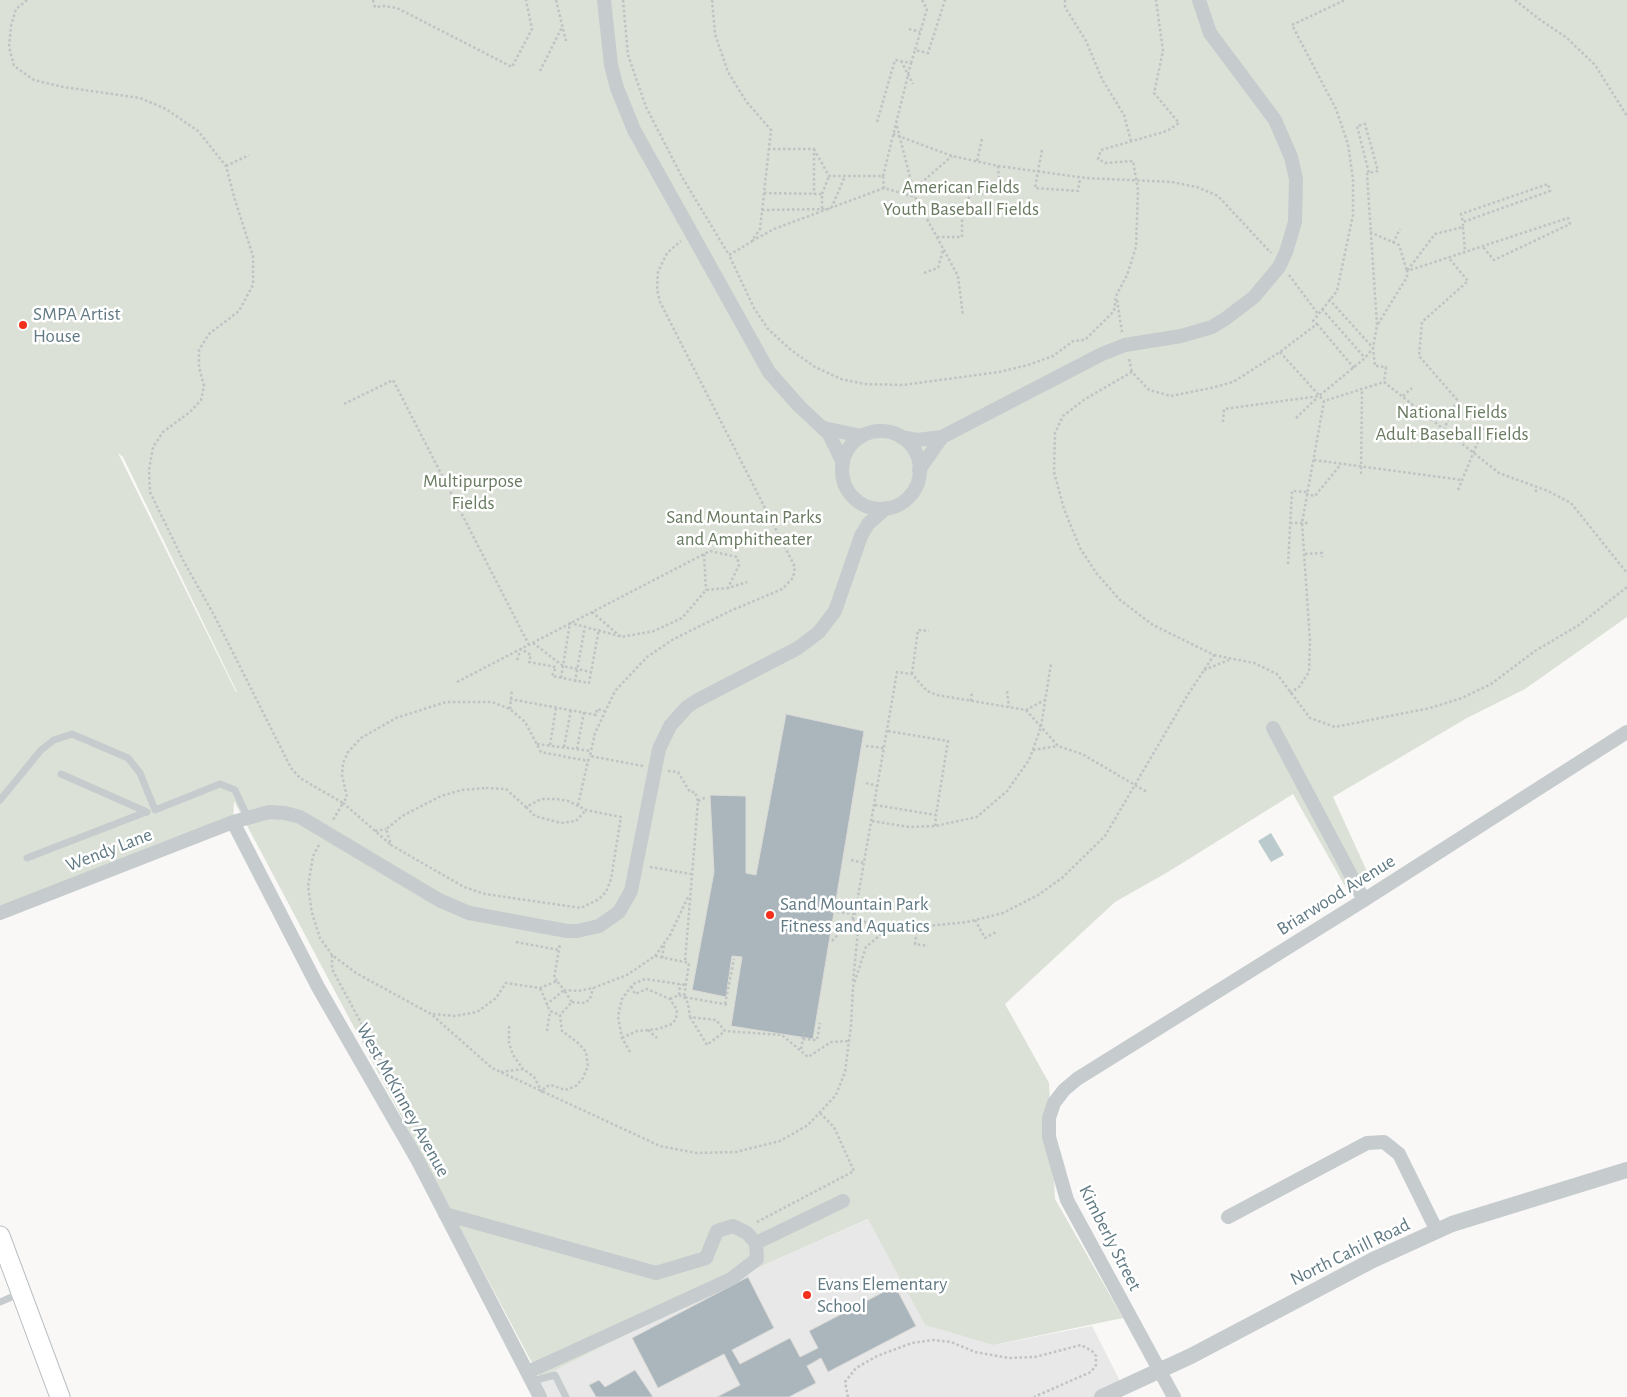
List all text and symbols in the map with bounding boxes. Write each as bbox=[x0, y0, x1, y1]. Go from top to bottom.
park label: American Fields Youth Baseball Fields bbox=[883, 176, 1039, 220]
place label: SMPA Artist House bbox=[33, 303, 121, 347]
marker: SMPA Artist House bbox=[17, 319, 29, 331]
park label: National Fields Adult Baseball Fields bbox=[1375, 401, 1529, 445]
park label: Multipurpose Fields bbox=[423, 470, 523, 514]
park label: Sand Mountain Parks and Amphitheater bbox=[666, 506, 822, 550]
street label: Wendy Lane bbox=[63, 823, 155, 877]
street label: Briarwood Avenue bbox=[1273, 849, 1399, 941]
place label: Sand Mountain Park Fitness and Aquatics bbox=[780, 893, 930, 937]
marker: Sand Mountain Park Fitness and Aquatics bbox=[764, 909, 776, 921]
street label: West McKinney Avenue bbox=[351, 1019, 455, 1181]
street label: Kimberly Street bbox=[1074, 1181, 1146, 1295]
street label: North Cahill Road bbox=[1286, 1213, 1414, 1291]
place label: Evans Elementary School bbox=[817, 1273, 947, 1317]
marker: Evans Elementary School bbox=[801, 1289, 813, 1301]

